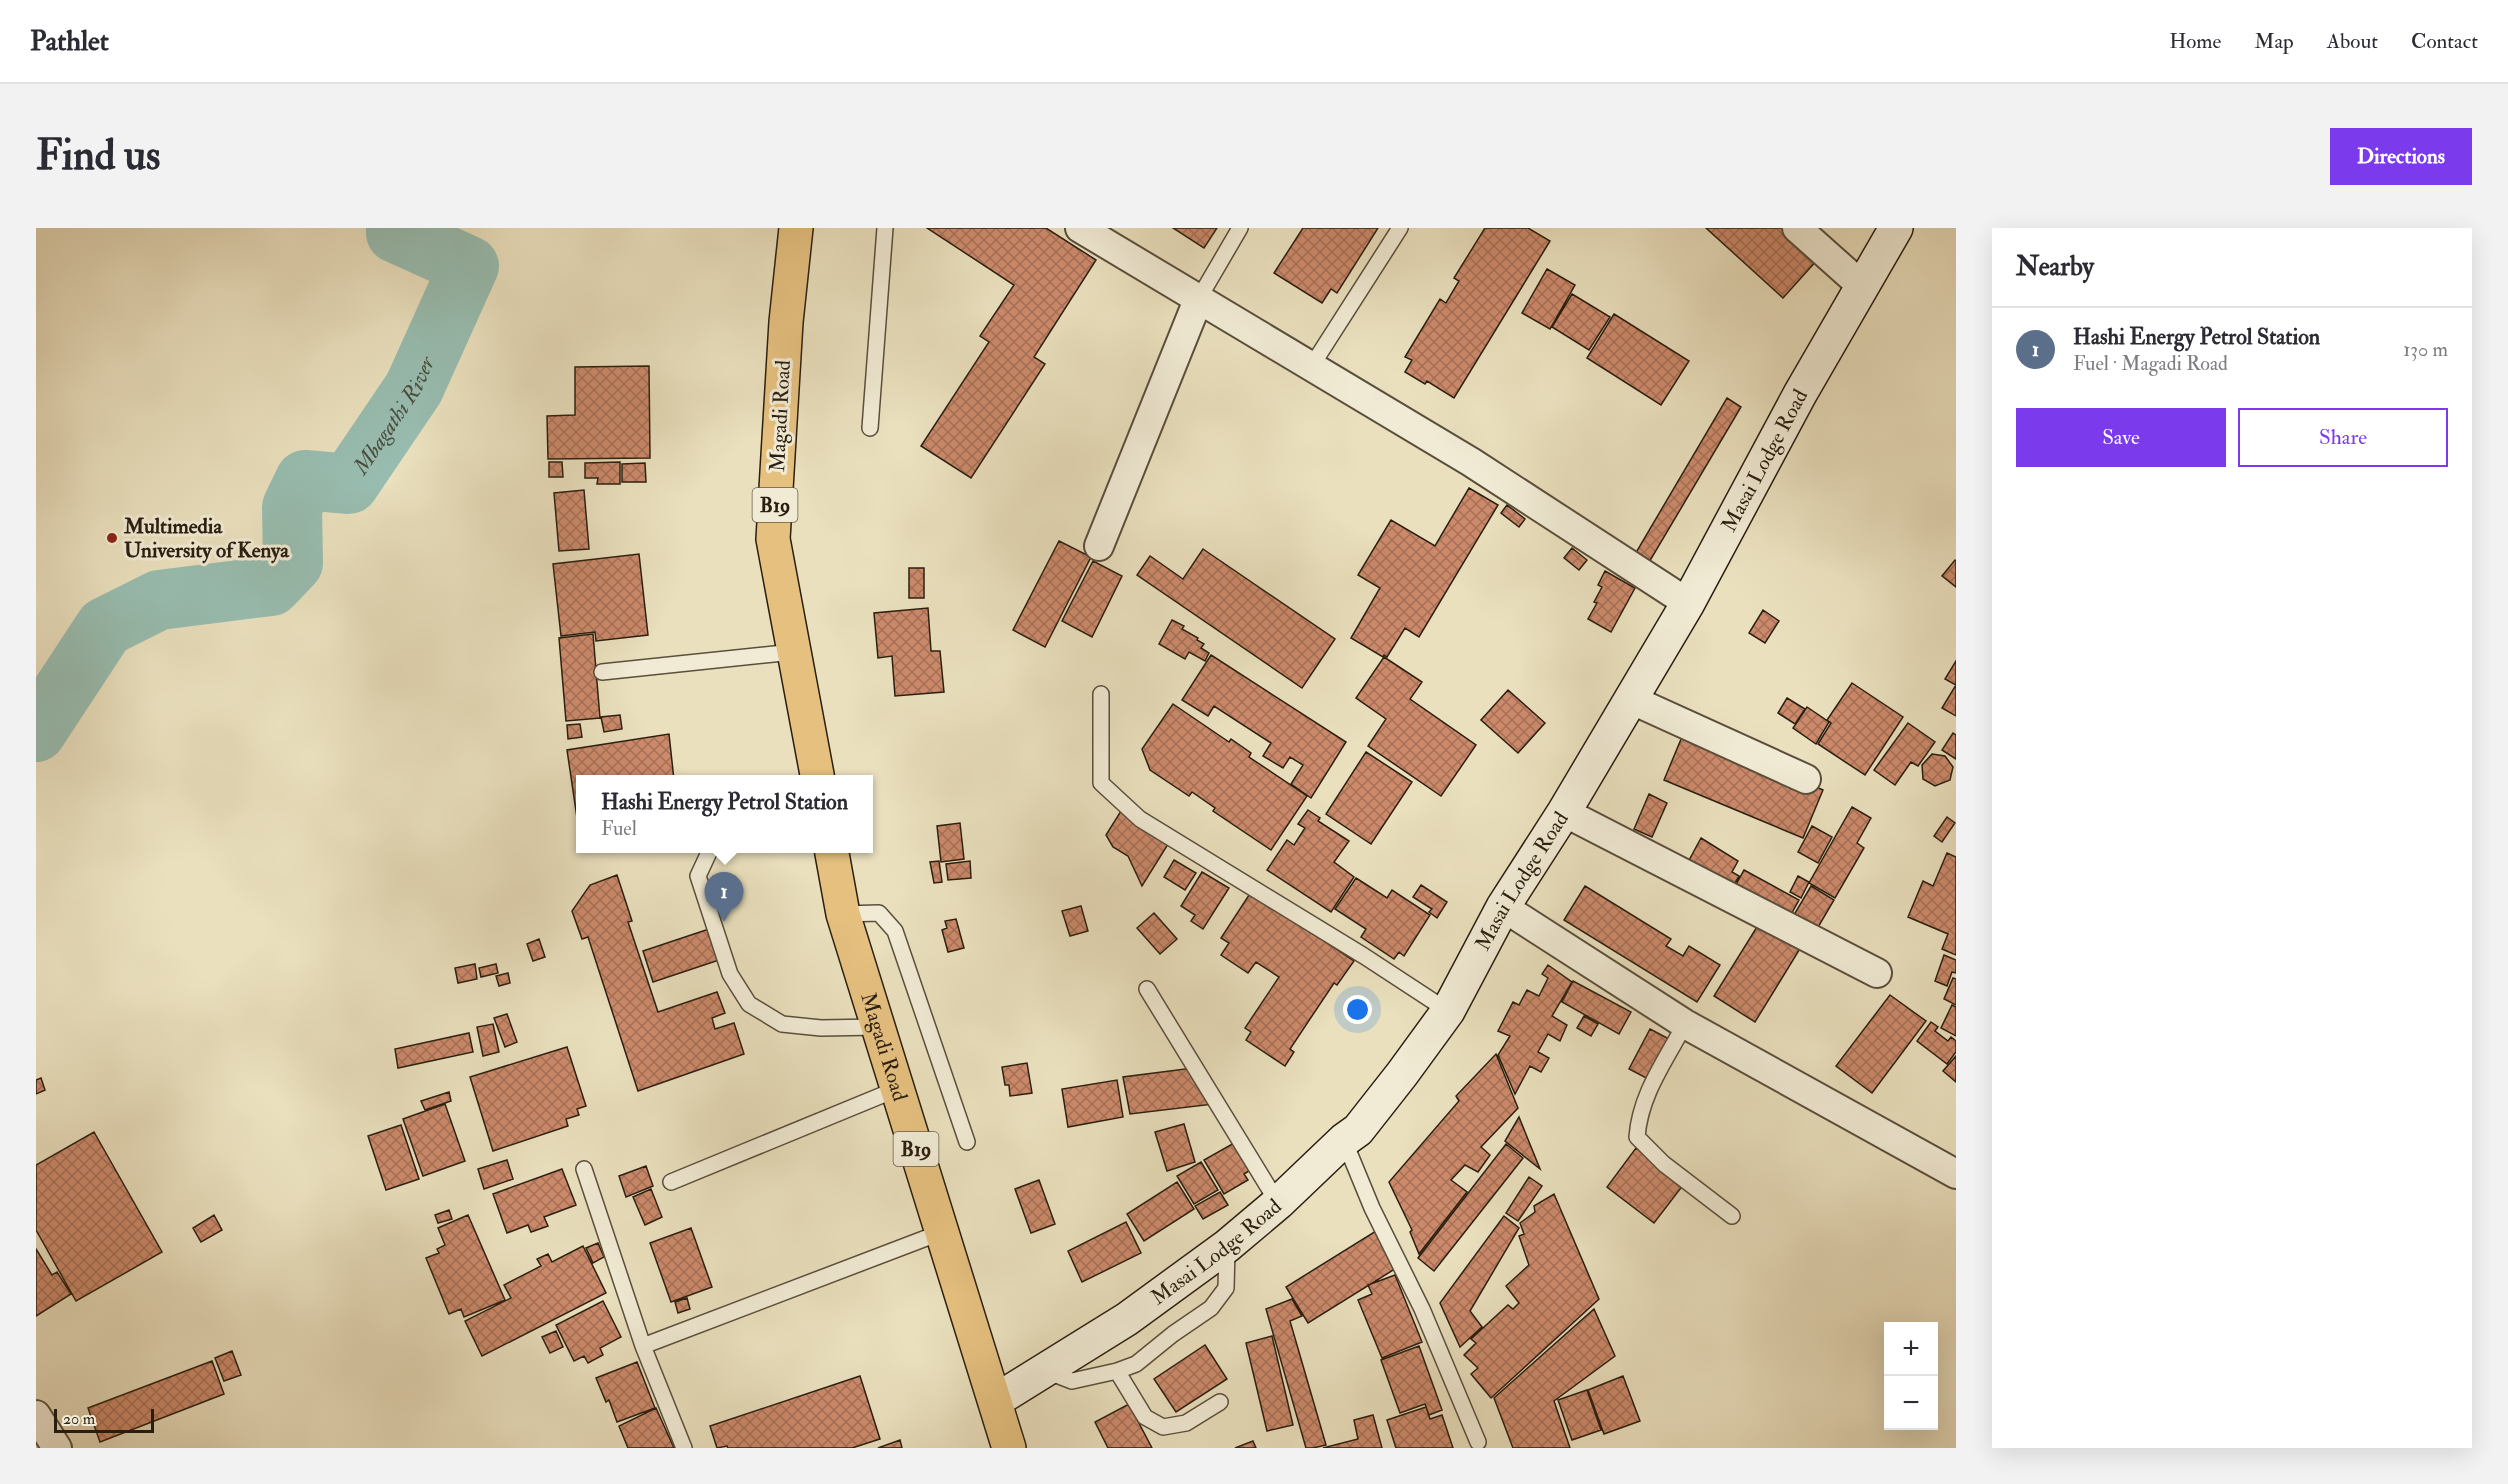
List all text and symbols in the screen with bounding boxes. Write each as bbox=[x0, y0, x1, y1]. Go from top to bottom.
text: Pathlet bbox=[30, 24, 109, 59]
text: Home bbox=[2169, 28, 2221, 55]
text: Map bbox=[2254, 28, 2294, 55]
text: About bbox=[2327, 28, 2378, 55]
text: Contact bbox=[2411, 28, 2478, 55]
button: Directions bbox=[2330, 128, 2472, 185]
text: Find us bbox=[36, 130, 160, 182]
text: Nearby bbox=[2016, 251, 2094, 283]
text: Hashi Energy Petrol Station bbox=[2073, 323, 2320, 351]
text: 1 bbox=[2032, 337, 2039, 362]
text: 130 m bbox=[2403, 337, 2448, 362]
water label: Mbagathi River bbox=[346, 351, 442, 481]
text: Fuel · Magadi Road bbox=[2073, 351, 2228, 376]
street label: Magadi Road bbox=[764, 359, 797, 473]
street label: Masai Lodge Road bbox=[1716, 384, 1814, 537]
button: Save bbox=[2016, 408, 2226, 467]
button: Share bbox=[2238, 408, 2448, 467]
road number: B19 bbox=[752, 488, 798, 522]
place label: Multimedia University of Kenya bbox=[123, 513, 290, 564]
marker: Multimedia University of Kenya bbox=[105, 531, 119, 545]
popup bbox=[576, 775, 873, 853]
text: Hashi Energy Petrol Station bbox=[601, 788, 848, 816]
street label: Masai Lodge Road bbox=[1469, 806, 1575, 955]
text: Fuel bbox=[601, 816, 637, 841]
pin: 1 bbox=[704, 872, 744, 922]
street label: Magadi Road bbox=[854, 989, 913, 1105]
your location bbox=[1343, 995, 1372, 1024]
road number: B19 bbox=[894, 1132, 938, 1166]
street label: Masai Lodge Road bbox=[1146, 1193, 1288, 1311]
map controls bbox=[1884, 1322, 1938, 1430]
button: + bbox=[1884, 1322, 1938, 1376]
button: − bbox=[1884, 1376, 1938, 1430]
scale bar bbox=[54, 1406, 154, 1434]
text: 20 m bbox=[63, 1409, 95, 1429]

